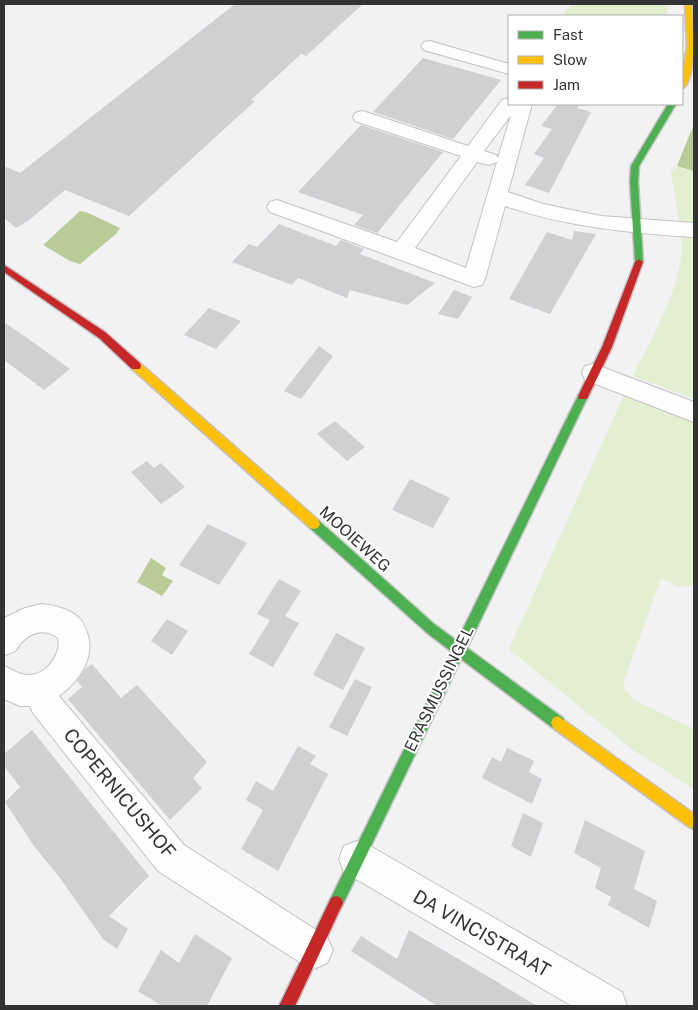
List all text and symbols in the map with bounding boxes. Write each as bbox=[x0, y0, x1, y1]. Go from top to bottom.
legend bbox=[508, 15, 683, 105]
text: Fast bbox=[553, 26, 583, 43]
text: Slow bbox=[553, 51, 588, 68]
text: Jam bbox=[553, 76, 580, 93]
street label: MOOIEWEG bbox=[316, 502, 394, 576]
street label: ERASMUSSINGEL bbox=[400, 623, 478, 755]
street label: COPERNICUSHOF bbox=[59, 724, 181, 862]
street label: DA VINCISTRAAT bbox=[410, 885, 554, 981]

